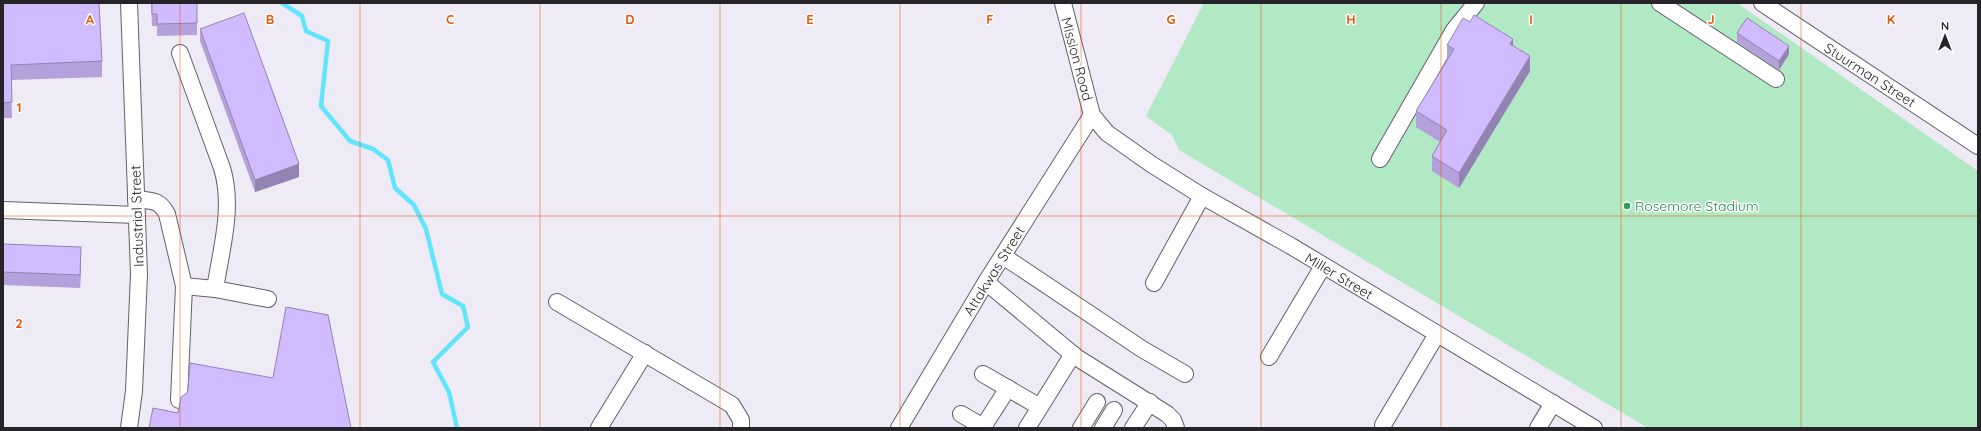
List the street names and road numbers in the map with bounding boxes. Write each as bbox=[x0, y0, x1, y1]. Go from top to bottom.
street label: Mission Road bbox=[1057, 15, 1097, 103]
street label: Stuurman Street bbox=[1821, 39, 1919, 111]
street label: Industrial Street bbox=[126, 165, 148, 267]
street label: Attakwas Street bbox=[959, 223, 1029, 319]
street label: Miller Street bbox=[1302, 249, 1377, 303]

